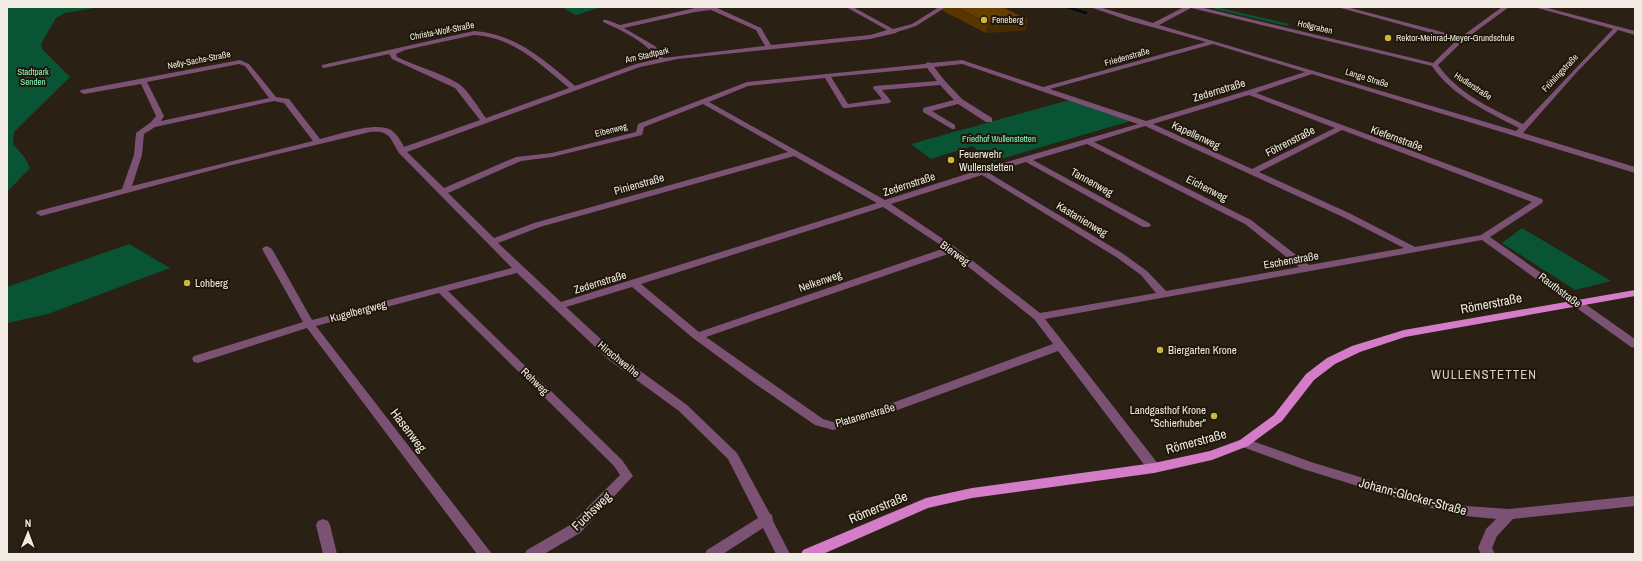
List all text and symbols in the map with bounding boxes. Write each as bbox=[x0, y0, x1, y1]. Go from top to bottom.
place label: Feneberg bbox=[992, 14, 1024, 26]
marker: Feneberg bbox=[979, 15, 989, 25]
street label: Hollgraben bbox=[1296, 17, 1334, 37]
street label: Christa-Wolf-Straße bbox=[409, 19, 475, 43]
place label: Rektor-Meinrad-Meyer-Grundschule bbox=[1396, 32, 1515, 44]
marker: Rektor-Meinrad-Meyer-Grundschule bbox=[1383, 33, 1393, 43]
street label: Am Stadtpark bbox=[623, 44, 670, 66]
street label: Friedenstraße bbox=[1103, 45, 1151, 69]
street label: Nelly-Sachs-Straße bbox=[166, 48, 232, 72]
street label: Frühlingstraße bbox=[1539, 51, 1581, 95]
park label: Stadtpark Senden bbox=[17, 66, 49, 88]
street label: Lange Straße bbox=[1344, 66, 1390, 90]
street label: Hudlerstraße bbox=[1452, 69, 1494, 103]
street label: Zedernstraße bbox=[1191, 75, 1247, 105]
street label: Kapellenweg bbox=[1170, 118, 1222, 152]
street label: Eibenweg bbox=[594, 120, 629, 140]
street label: Kiefernstraße bbox=[1369, 122, 1425, 154]
street label: Föhrenstraße bbox=[1263, 123, 1317, 159]
park label: Friedhof Wullenstetten bbox=[962, 133, 1036, 145]
place label: Feuerwehr Wullenstetten bbox=[959, 147, 1014, 174]
marker: Feuerwehr Wullenstetten bbox=[946, 155, 956, 165]
street label: Tannenweg bbox=[1068, 165, 1116, 199]
street label: Zedernstraße bbox=[881, 169, 937, 199]
street label: Pinienstraße bbox=[612, 170, 666, 198]
street label: Eichenweg bbox=[1184, 172, 1230, 204]
street label: Kastanienweg bbox=[1054, 198, 1110, 240]
street label: Bierweg bbox=[937, 238, 973, 268]
street label: Eschenstraße bbox=[1262, 248, 1320, 272]
street label: Zedernstraße bbox=[572, 267, 628, 297]
street label: Nelkenweg bbox=[797, 267, 843, 295]
street label: Rauthstraße bbox=[1536, 269, 1584, 311]
place label: Lohberg bbox=[195, 276, 228, 290]
marker: Lohberg bbox=[182, 278, 192, 288]
street label: Römerstraße bbox=[1459, 289, 1523, 318]
street label: Kugelbergweg bbox=[328, 297, 388, 325]
street label: Hirschweihe bbox=[595, 338, 643, 380]
place label: Biergarten Krone bbox=[1168, 343, 1237, 357]
marker: Biergarten Krone bbox=[1155, 345, 1165, 355]
street label: Rehweg bbox=[518, 364, 552, 398]
district label: WULLENSTETTEN bbox=[1431, 366, 1537, 383]
street label: Platanenstraße bbox=[834, 400, 896, 430]
place label: Landgasthof Krone "Schierhuber" bbox=[1130, 403, 1206, 430]
street label: Hasenweg bbox=[387, 405, 431, 456]
marker: Landgasthof Krone "Schierhuber" bbox=[1209, 411, 1219, 421]
street label: Römerstraße bbox=[1164, 425, 1228, 458]
street label: Johann-Glocker-Straße bbox=[1357, 474, 1469, 519]
street label: Römerstraße bbox=[846, 487, 910, 527]
street label: Fuchsweg bbox=[568, 488, 615, 534]
north arrow bbox=[8, 513, 48, 553]
text: N bbox=[25, 516, 32, 530]

